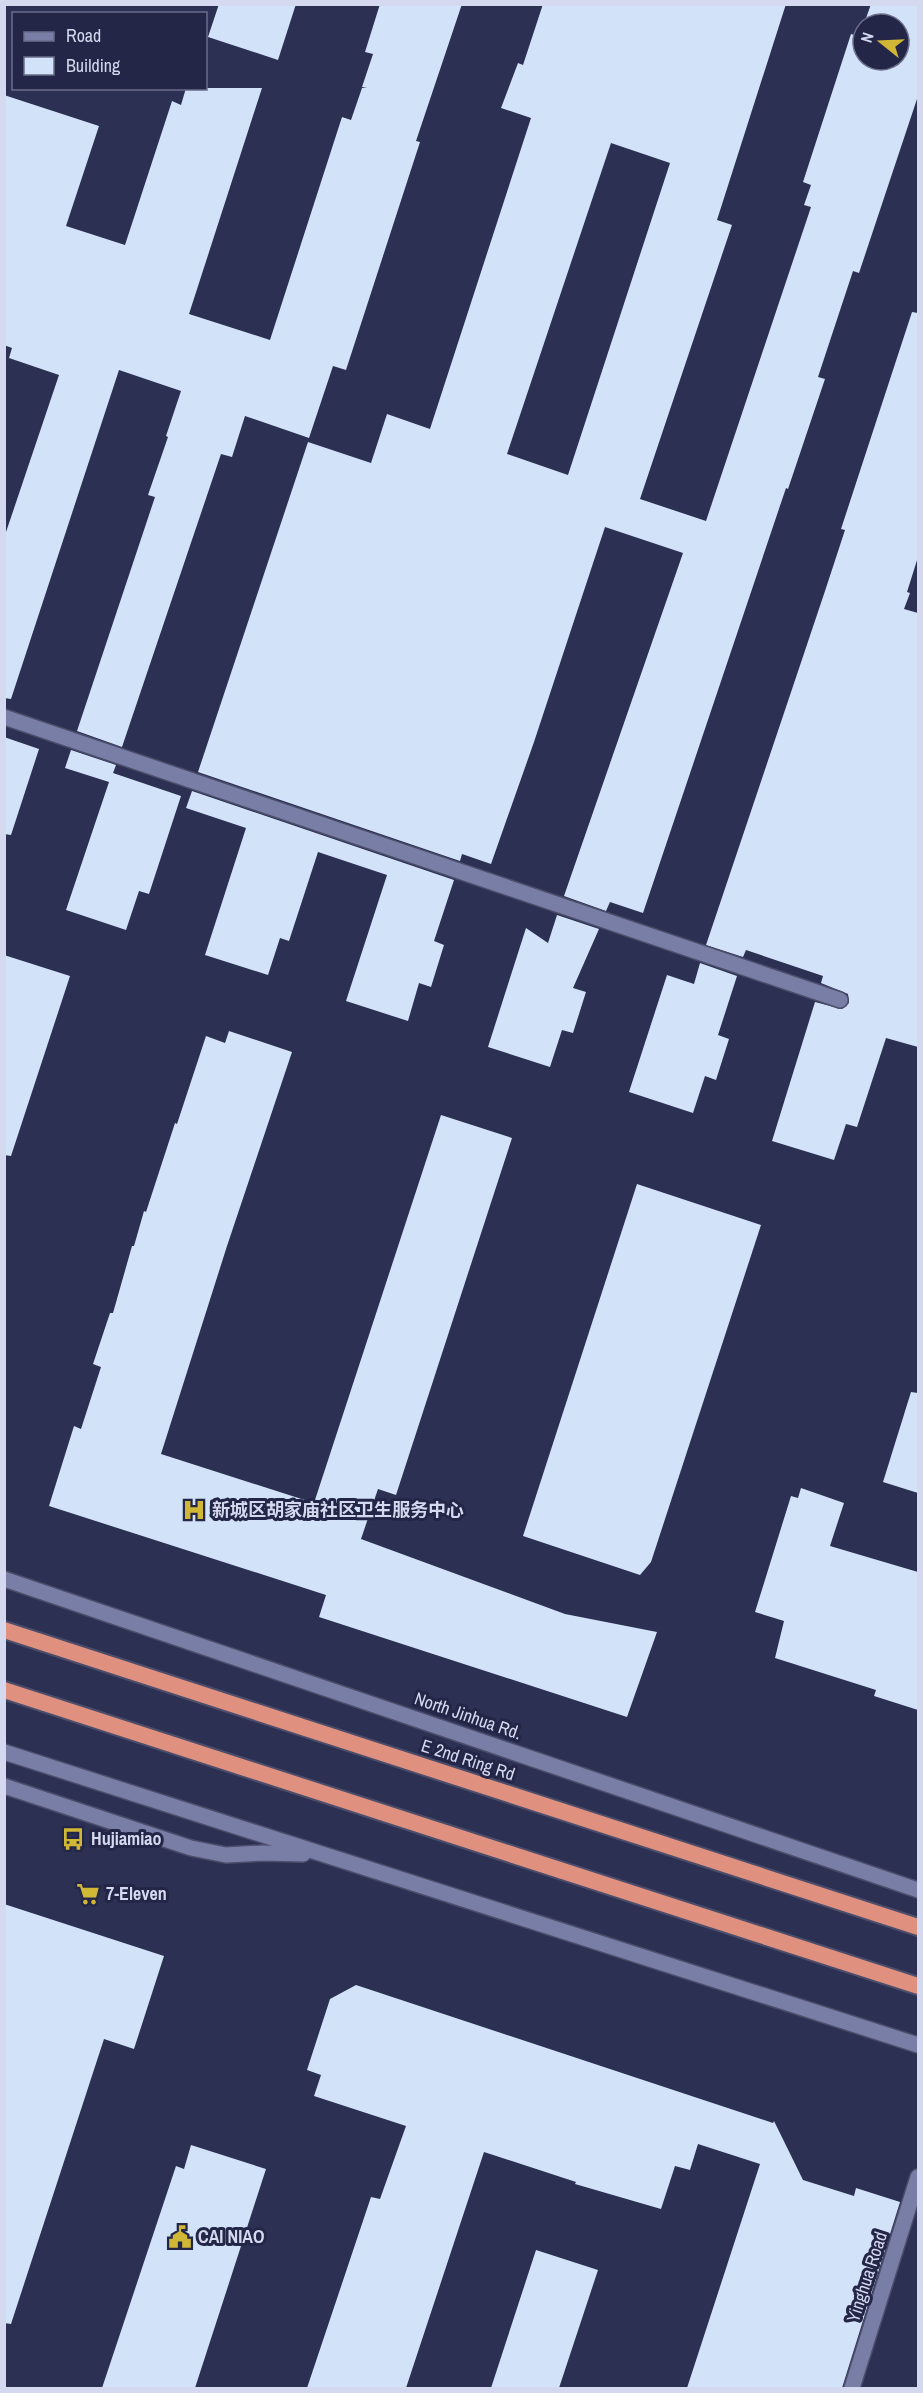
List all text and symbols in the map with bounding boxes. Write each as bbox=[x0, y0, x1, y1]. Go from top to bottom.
legend bbox=[12, 12, 207, 90]
north arrow bbox=[851, 12, 911, 72]
text: Road bbox=[66, 23, 101, 48]
text: N bbox=[855, 29, 879, 45]
text: Building bbox=[66, 53, 121, 78]
hospital icon: 新城区胡家庙社区卫生服务中心 bbox=[181, 1497, 207, 1523]
place label: 新城区胡家庙社区卫生服务中心 bbox=[212, 1497, 464, 1522]
street label: North Jinhua Rd. bbox=[411, 1686, 525, 1746]
street label: E 2nd Ring Rd bbox=[418, 1733, 518, 1786]
bus stop icon: Hujiamiao bbox=[60, 1826, 86, 1852]
place label: Hujiamiao bbox=[91, 1826, 162, 1851]
supermarket icon: 7-Eleven bbox=[75, 1881, 101, 1907]
place label: 7-Eleven bbox=[106, 1881, 167, 1906]
public building icon: CAI NIAO bbox=[167, 2224, 193, 2250]
place label: CAI NIAO bbox=[198, 2224, 264, 2249]
street label: Yinghua Road bbox=[840, 2228, 893, 2325]

